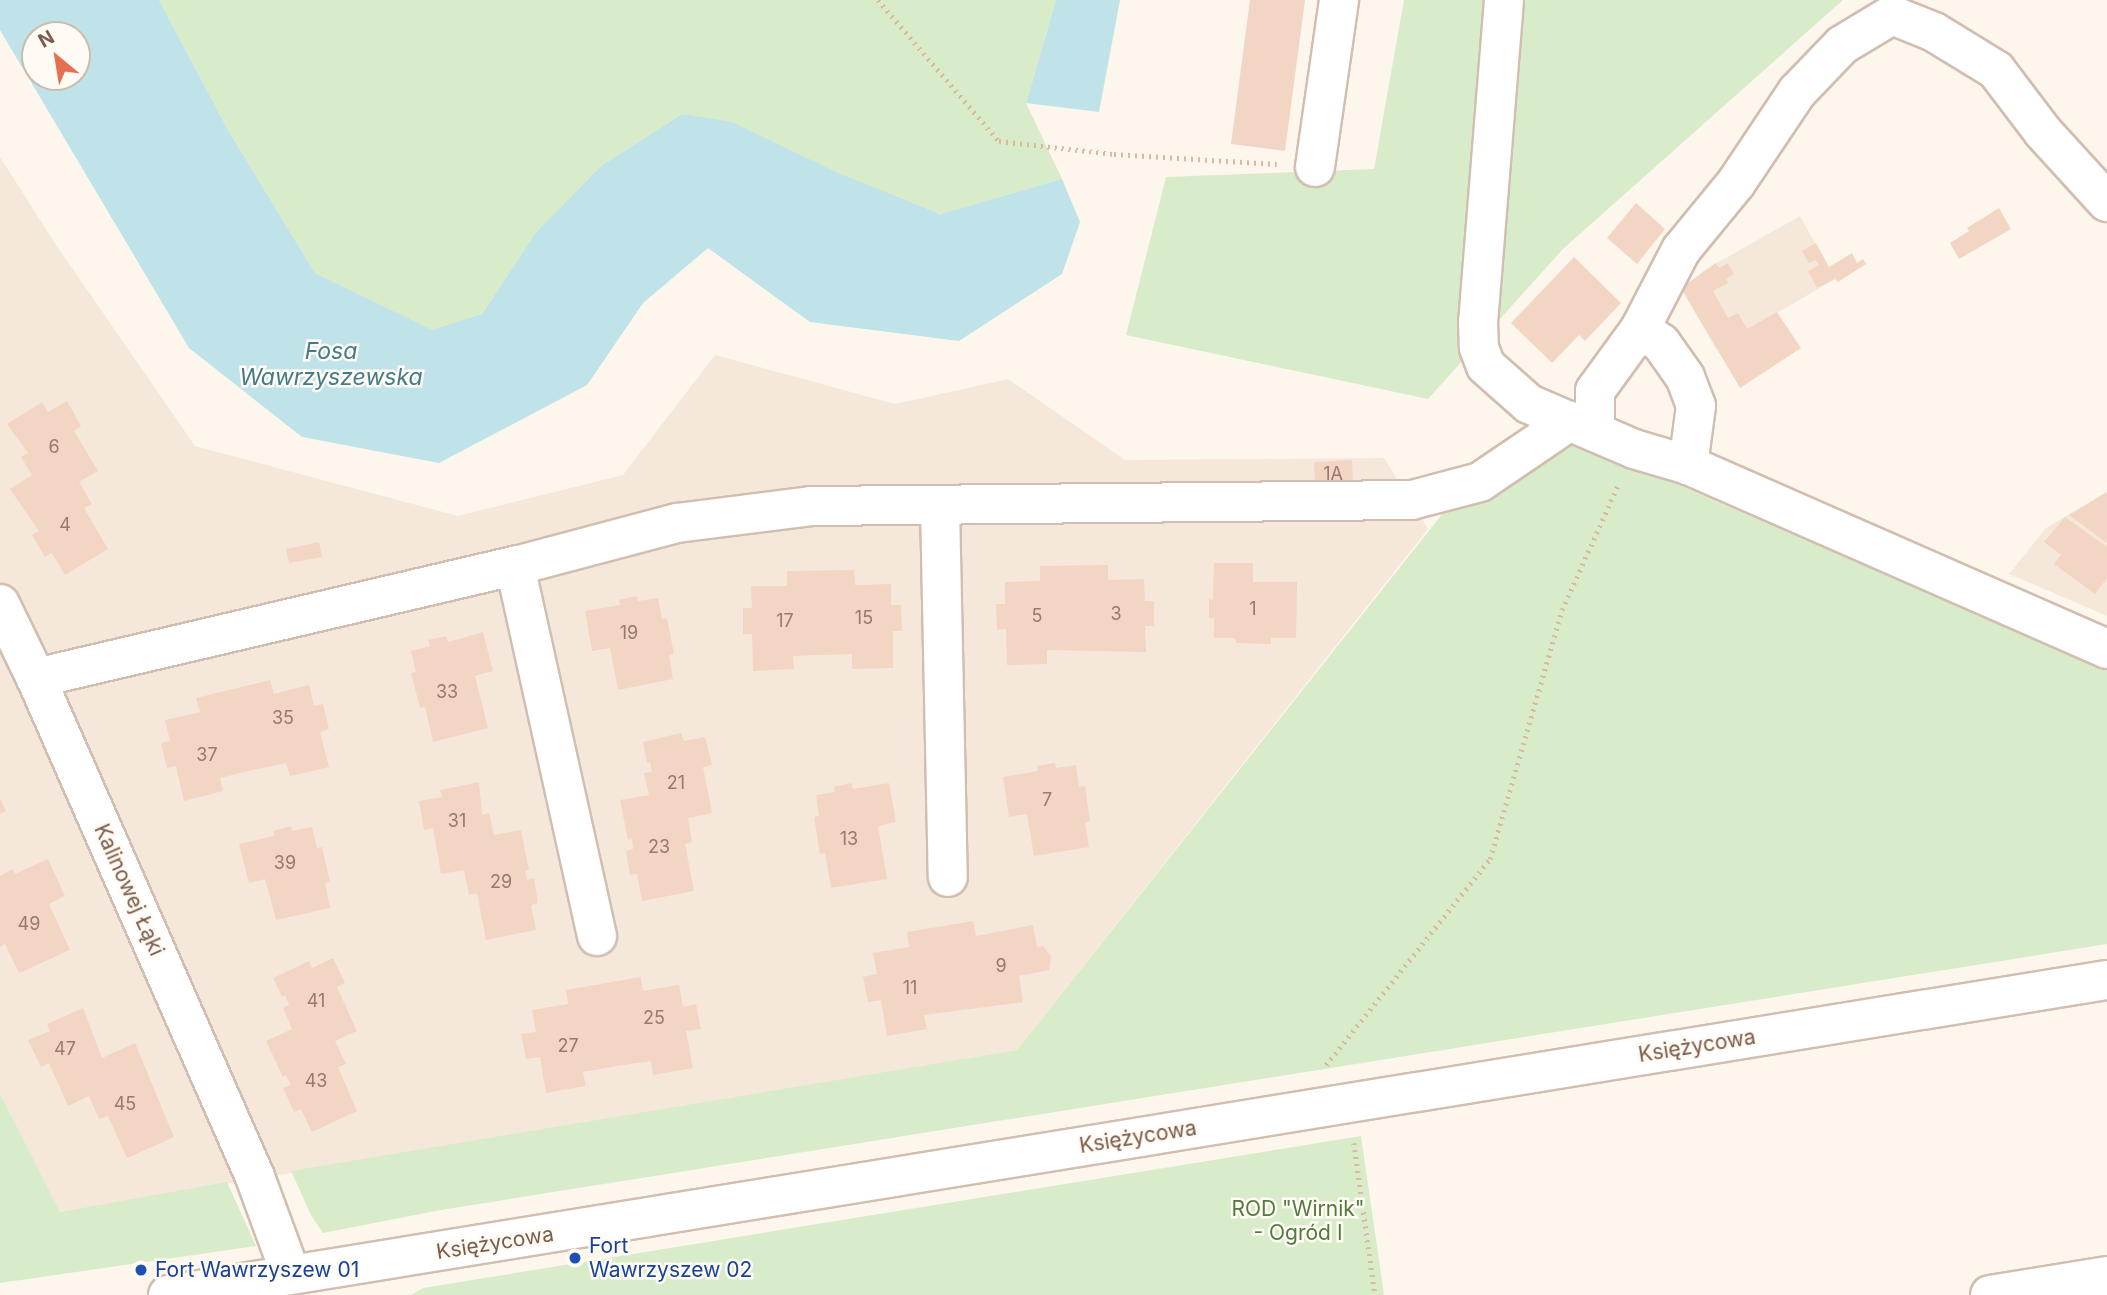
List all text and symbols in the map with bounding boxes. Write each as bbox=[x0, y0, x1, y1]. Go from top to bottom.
north arrow bbox=[21, 21, 91, 91]
text: N bbox=[34, 26, 58, 53]
water label: Fosa Wawrzyszewska bbox=[239, 337, 423, 391]
house number: 6 bbox=[48, 436, 60, 458]
house number: 1A bbox=[1323, 463, 1343, 485]
house number: 4 bbox=[59, 514, 71, 536]
house number: 1 bbox=[1249, 598, 1257, 620]
house number: 3 bbox=[1110, 603, 1122, 625]
house number: 5 bbox=[1032, 605, 1042, 627]
house number: 15 bbox=[855, 607, 873, 629]
house number: 17 bbox=[776, 610, 794, 632]
house number: 19 bbox=[620, 622, 638, 644]
house number: 33 bbox=[436, 681, 458, 703]
house number: 35 bbox=[272, 707, 294, 729]
house number: 37 bbox=[196, 744, 218, 766]
house number: 21 bbox=[667, 772, 685, 794]
house number: 7 bbox=[1042, 789, 1052, 811]
house number: 31 bbox=[448, 810, 466, 832]
street label: Kalinowej Łąki bbox=[89, 820, 169, 960]
house number: 13 bbox=[840, 828, 858, 850]
house number: 23 bbox=[648, 836, 670, 858]
house number: 39 bbox=[274, 852, 296, 874]
house number: 29 bbox=[490, 871, 512, 893]
house number: 49 bbox=[18, 913, 40, 935]
house number: 9 bbox=[995, 955, 1007, 977]
house number: 11 bbox=[903, 977, 917, 999]
house number: 41 bbox=[307, 990, 325, 1012]
house number: 25 bbox=[643, 1007, 665, 1029]
street label: Księżycowa bbox=[1637, 1024, 1757, 1068]
house number: 27 bbox=[557, 1035, 579, 1057]
house number: 47 bbox=[54, 1038, 76, 1060]
house number: 43 bbox=[305, 1070, 327, 1092]
house number: 45 bbox=[114, 1093, 136, 1115]
street label: Księżycowa bbox=[1078, 1115, 1198, 1159]
park label: ROD "Wirnik" - Ogród I bbox=[1231, 1196, 1365, 1246]
street label: Księżycowa bbox=[435, 1221, 555, 1265]
place label: Fort Wawrzyszew 02 bbox=[589, 1233, 752, 1283]
marker: Fort Wawrzyszew 02 bbox=[567, 1250, 583, 1266]
place label: Fort Wawrzyszew 01 bbox=[155, 1257, 359, 1283]
marker: Fort Wawrzyszew 01 bbox=[133, 1262, 149, 1278]

